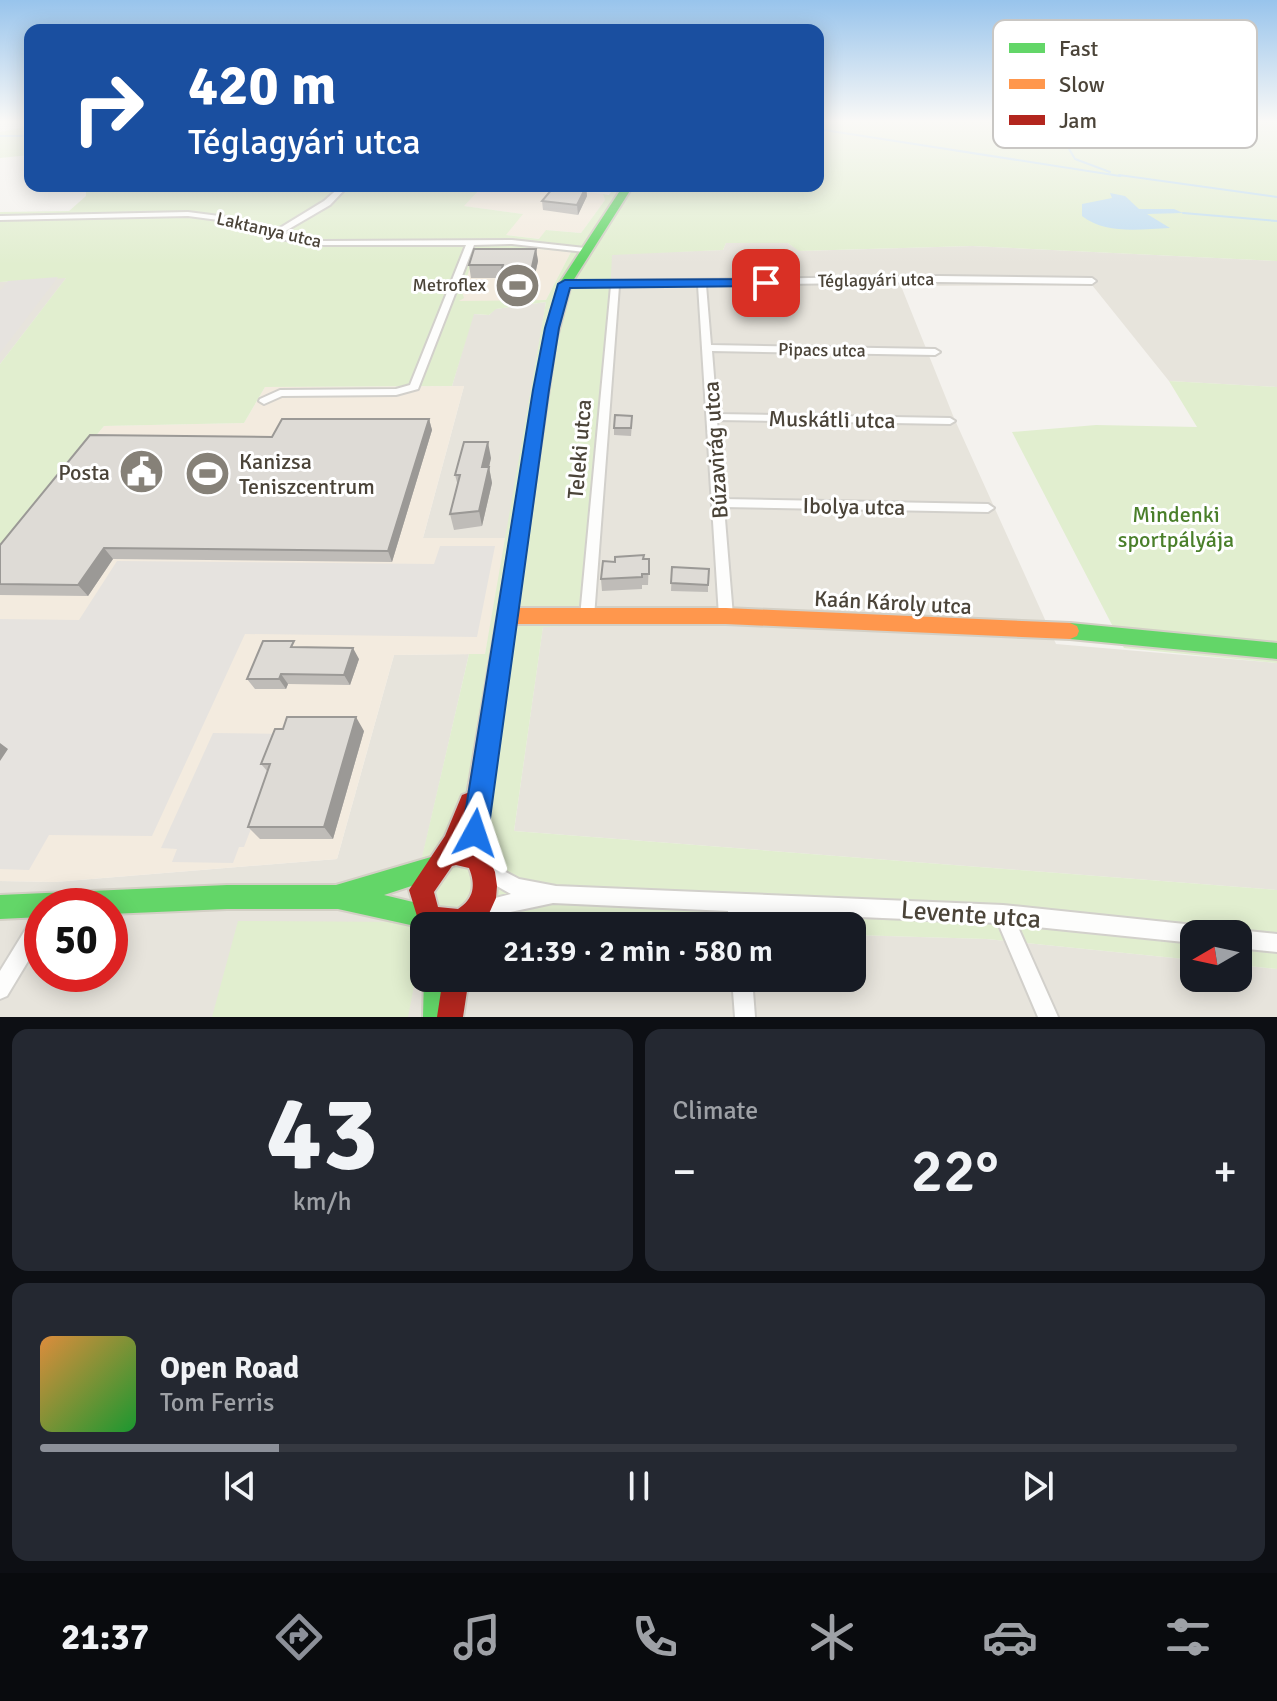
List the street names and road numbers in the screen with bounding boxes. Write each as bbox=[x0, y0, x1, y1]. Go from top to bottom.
street label: Laktanya utca bbox=[214, 207, 324, 253]
street label: Téglagyári utca bbox=[818, 268, 934, 292]
street label: Pipacs utca bbox=[778, 338, 866, 362]
street label: Búzavirág utca bbox=[697, 380, 734, 520]
street label: Teleki utca bbox=[562, 398, 597, 500]
street label: Muskátli utca bbox=[768, 405, 896, 434]
street label: Ibolya utca bbox=[802, 492, 906, 521]
street label: Kaán Károly utca bbox=[813, 585, 973, 620]
street label: Levente utca bbox=[900, 894, 1042, 936]

